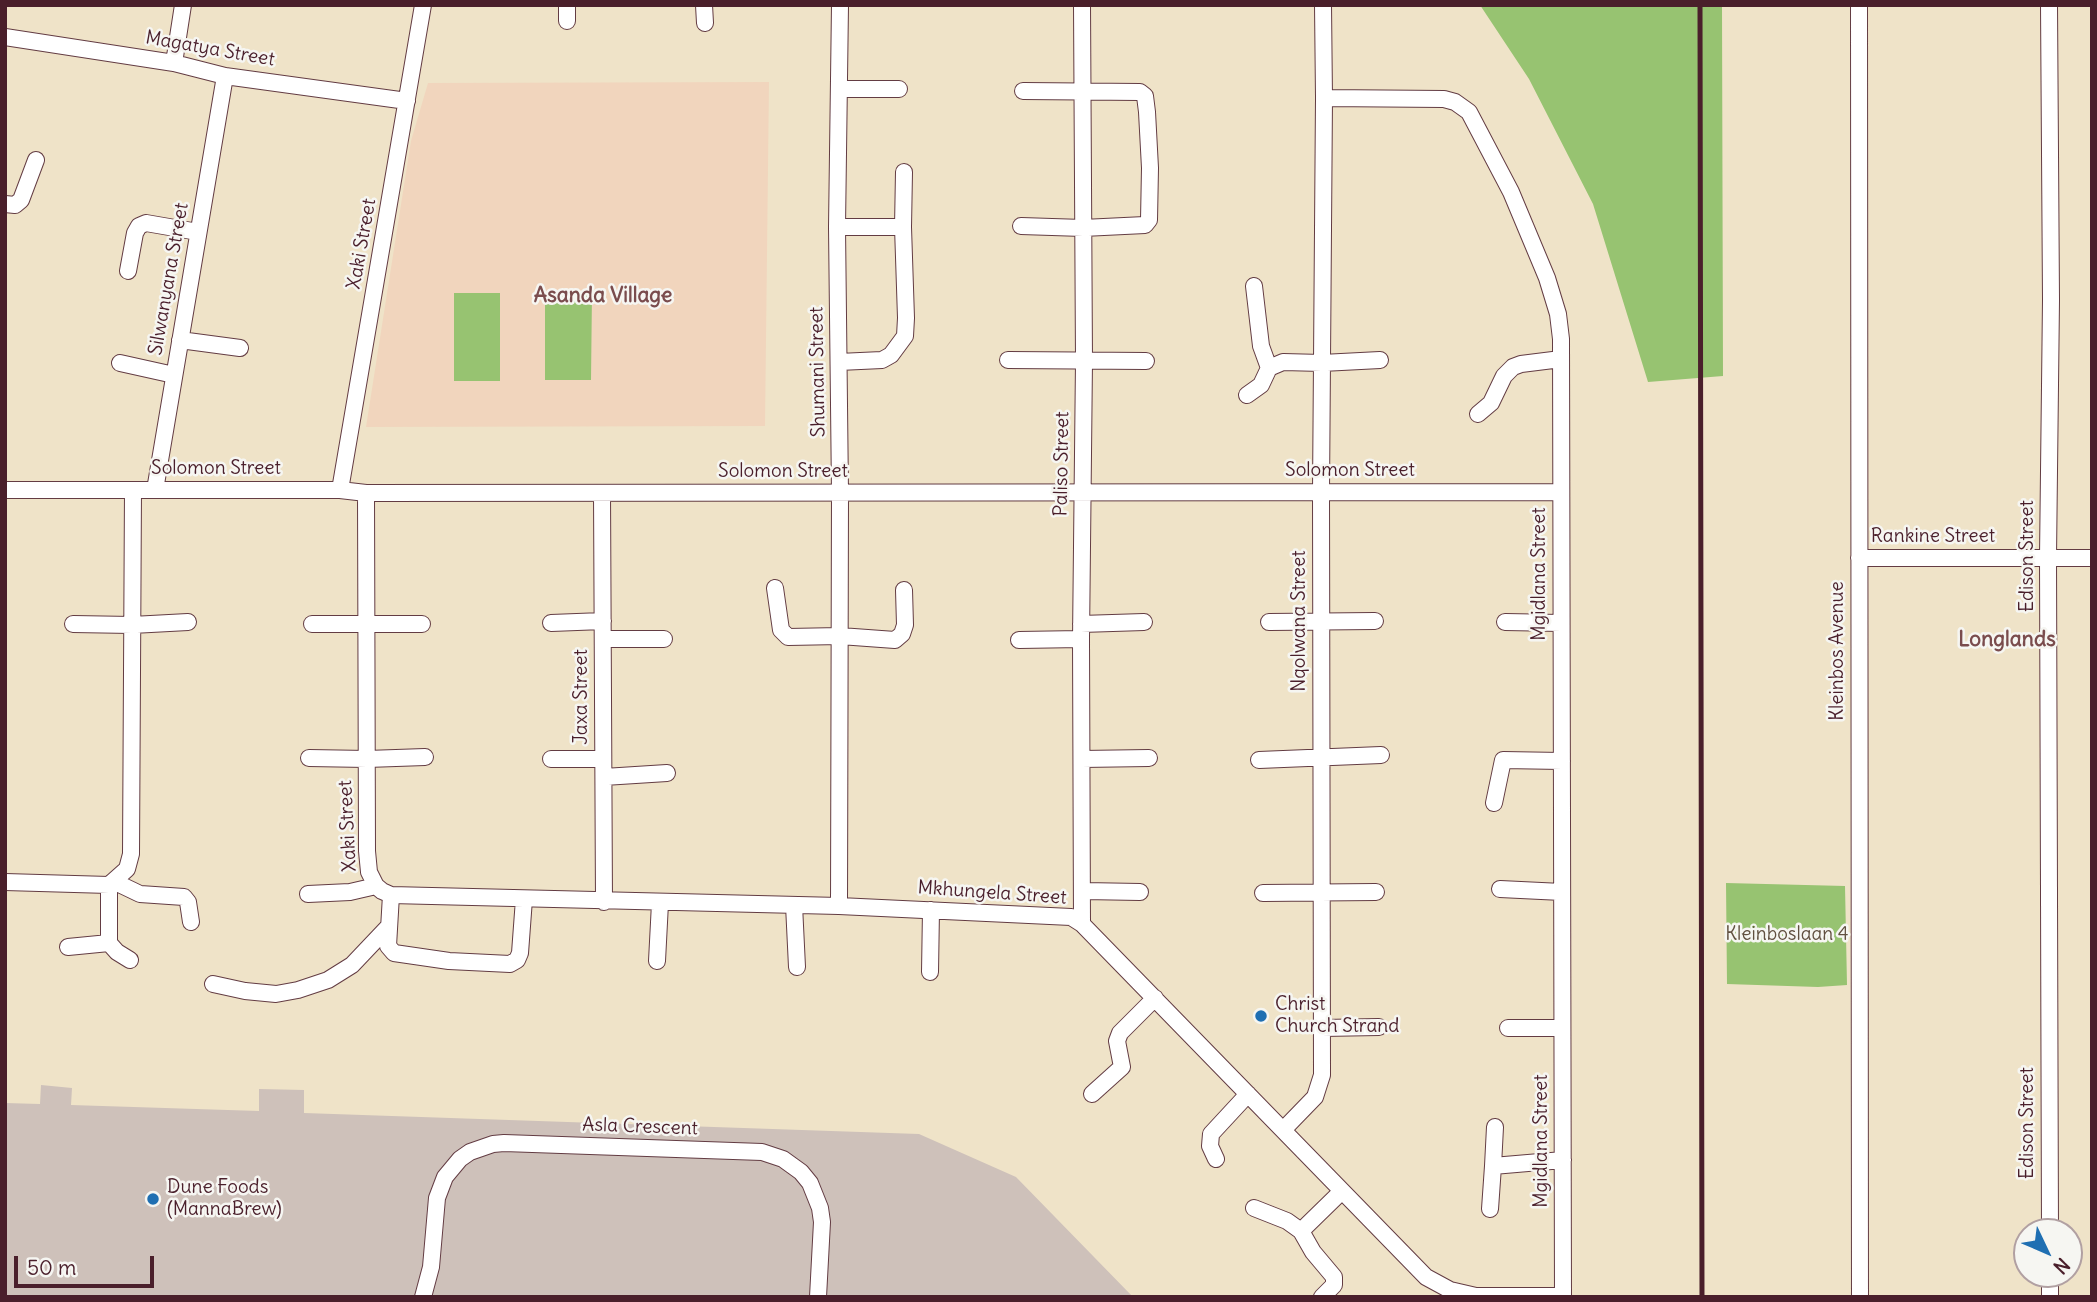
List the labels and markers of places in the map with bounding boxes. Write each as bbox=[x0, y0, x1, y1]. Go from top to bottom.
place label: Christ Church Strand bbox=[1275, 994, 1399, 1038]
marker: Christ Church Strand bbox=[1253, 1008, 1269, 1024]
place label: Dune Foods (MannaBrew) bbox=[167, 1177, 282, 1221]
marker: Dune Foods (MannaBrew) bbox=[145, 1191, 161, 1207]

